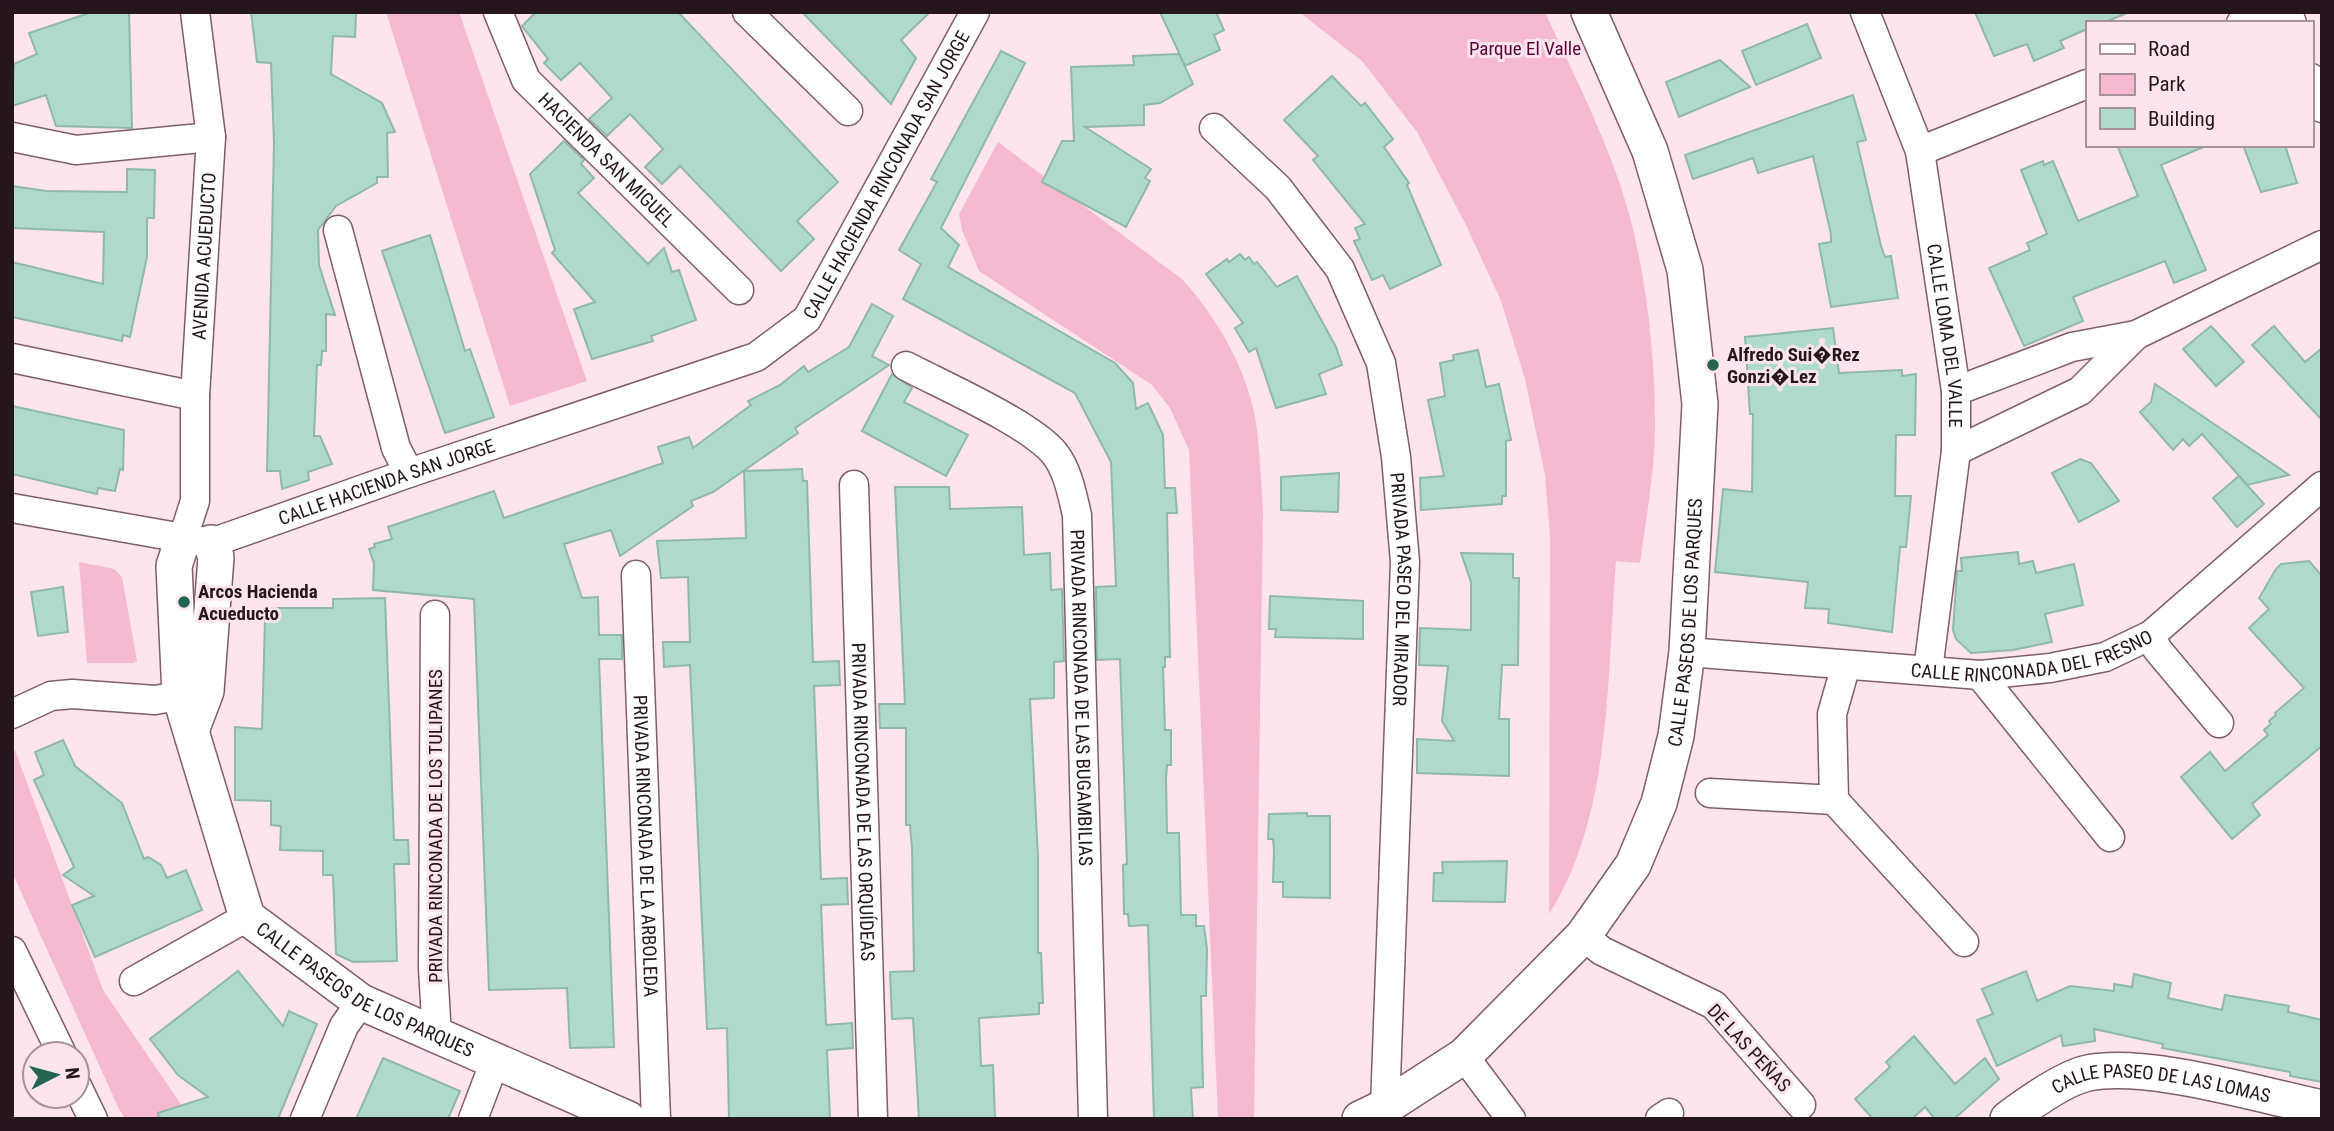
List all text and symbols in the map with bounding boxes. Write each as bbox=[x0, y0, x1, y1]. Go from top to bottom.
legend bbox=[2086, 21, 2313, 147]
street label: CALLE HACIENDA RINCONADA SAN JORGE bbox=[798, 26, 974, 323]
park label: Parque El Valle bbox=[1469, 37, 1581, 60]
text: Road bbox=[2148, 37, 2190, 61]
text: Park bbox=[2148, 72, 2186, 96]
street label: HACIENDA SAN MIGUEL bbox=[534, 88, 680, 232]
text: Building bbox=[2148, 107, 2215, 131]
street label: AVENIDA ACUEDUCTO bbox=[187, 172, 220, 341]
street label: CALLE LOMA DEL VALLE bbox=[1923, 242, 1968, 428]
place label: Alfredo Sui�Rez Gonzi�Lez bbox=[1727, 340, 1860, 389]
marker: Alfredo Sui�Rez Gonzi�Lez bbox=[1705, 357, 1721, 373]
street label: CALLE HACIENDA SAN JORGE bbox=[275, 434, 498, 530]
street label: PRIVADA PASEO DEL MIRADOR bbox=[1386, 472, 1417, 706]
street label: CALLE PASEOS DE LOS PARQUES bbox=[1662, 497, 1707, 749]
street label: PRIVADA RINCONADA DE LAS BUGAMBILIAS bbox=[1066, 529, 1098, 866]
place label: Arcos Hacienda Acueducto bbox=[198, 580, 318, 625]
marker: Arcos Hacienda Acueducto bbox=[176, 594, 192, 610]
street label: CALLE RINCONADA DEL FRESNO bbox=[1910, 625, 2156, 687]
street label: PRIVADA RINCONADA DE LAS ORQUÍDEAS bbox=[847, 642, 880, 962]
street label: PRIVADA RINCONADA DE LOS TULIPANES bbox=[424, 669, 447, 983]
street label: PRIVADA RINCONADA DE LA ARBOLEDA bbox=[629, 694, 663, 997]
street label: CALLE PASEOS DE LOS PARQUES bbox=[252, 917, 478, 1062]
street label: DE LAS PEÑAS bbox=[1702, 999, 1796, 1097]
north arrow bbox=[21, 1040, 91, 1110]
street label: CALLE PASEO DE LAS LOMAS bbox=[2047, 1059, 2273, 1107]
text: N bbox=[60, 1066, 84, 1080]

